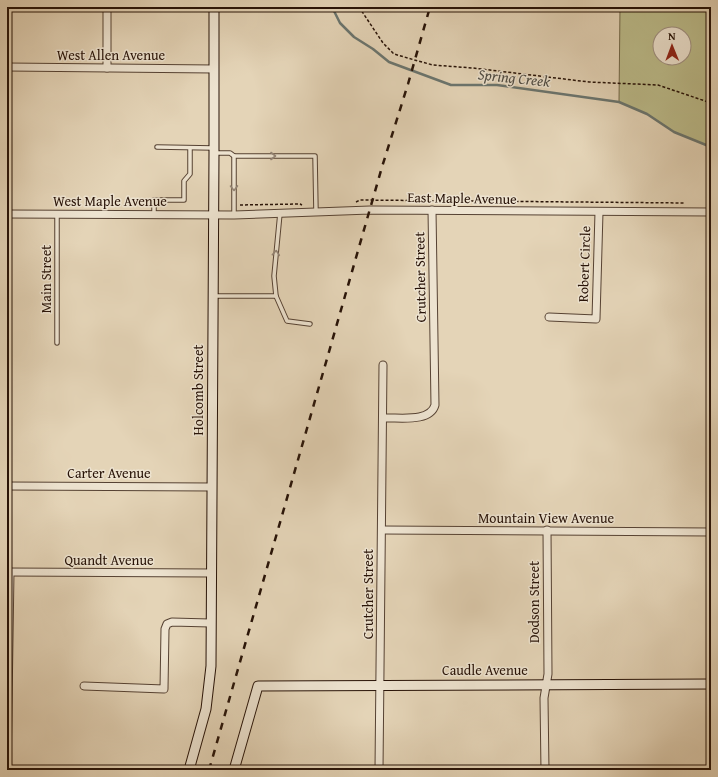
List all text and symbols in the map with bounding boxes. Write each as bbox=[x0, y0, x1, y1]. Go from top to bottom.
north arrow bbox=[652, 26, 692, 66]
text: N bbox=[668, 28, 676, 44]
street label: West Allen Avenue bbox=[57, 45, 166, 65]
water label: Spring Creek bbox=[477, 63, 551, 92]
one-way arrow bbox=[270, 152, 276, 160]
one-way arrow bbox=[230, 185, 238, 191]
street label: East Maple Avenue bbox=[407, 187, 517, 209]
street label: West Maple Avenue bbox=[53, 191, 167, 211]
street label: Robert Circle bbox=[573, 225, 595, 303]
street label: Crutcher Street bbox=[409, 231, 431, 322]
street label: Main Street bbox=[36, 245, 56, 313]
one-way arrow bbox=[271, 250, 280, 256]
street label: Holcomb Street bbox=[188, 344, 208, 435]
street label: Carter Avenue bbox=[67, 463, 151, 483]
street label: Mountain View Avenue bbox=[478, 508, 615, 528]
street label: Crutcher Street bbox=[358, 549, 378, 639]
street label: Quandt Avenue bbox=[64, 550, 154, 570]
street label: Dodson Street bbox=[524, 561, 544, 643]
street label: Caudle Avenue bbox=[442, 660, 528, 680]

